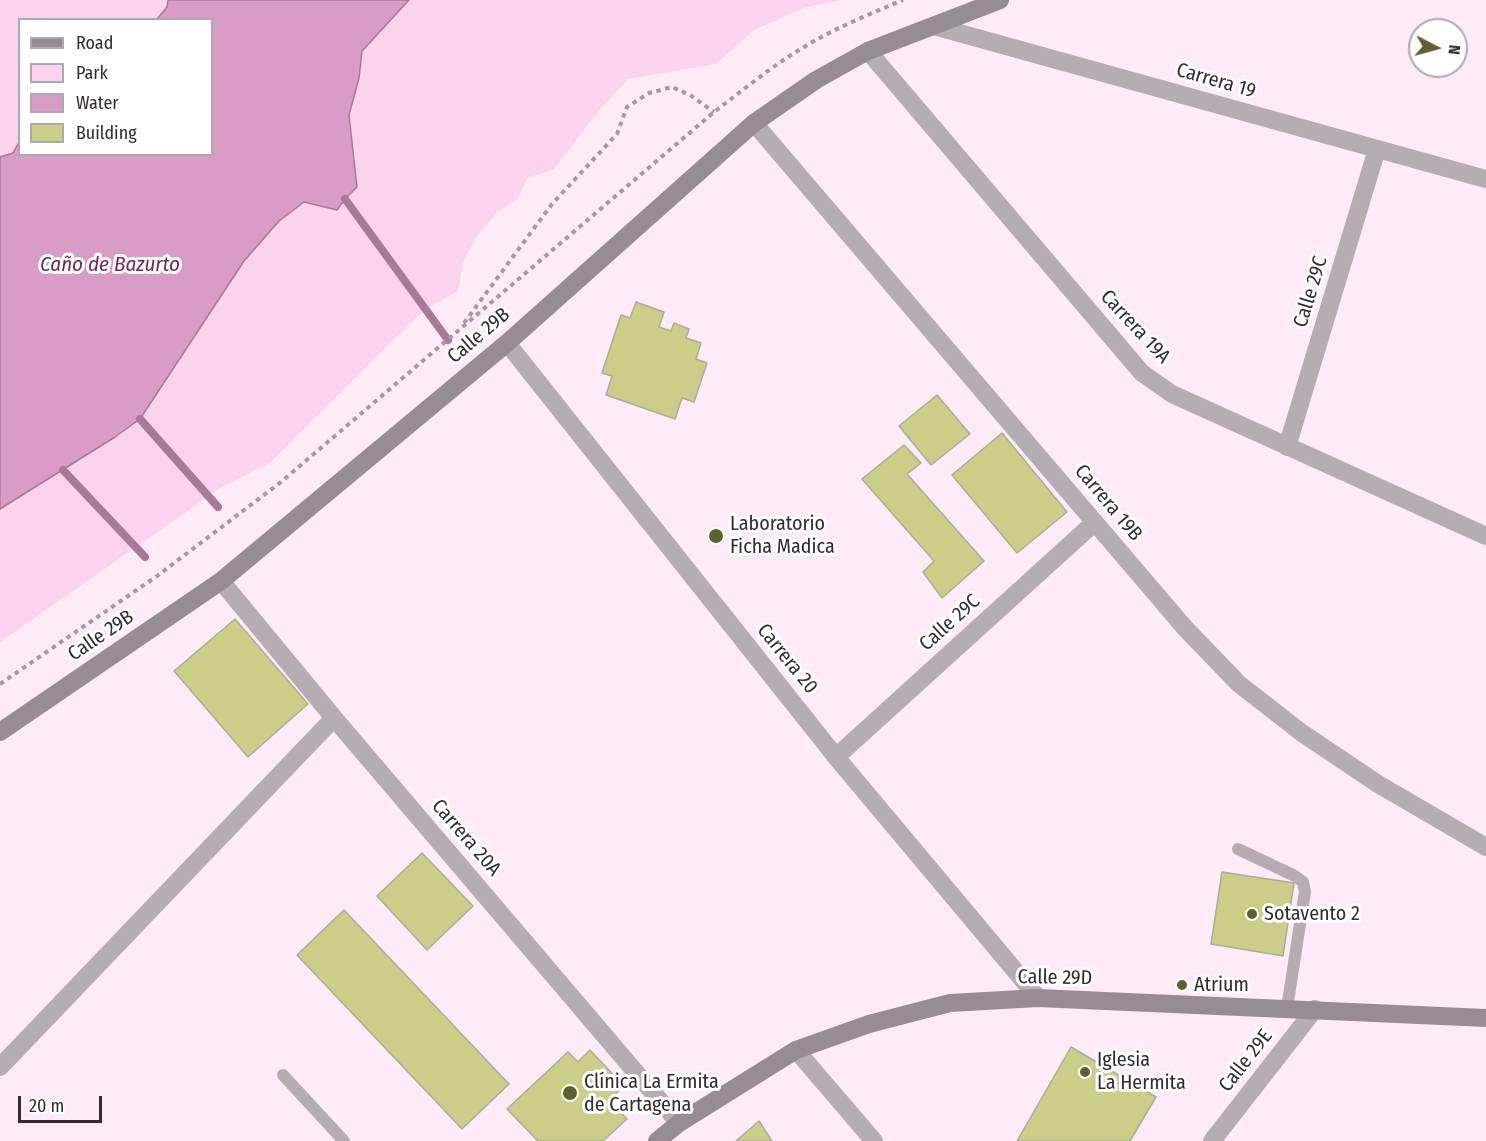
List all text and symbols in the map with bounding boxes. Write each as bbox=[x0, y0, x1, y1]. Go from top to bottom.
legend bbox=[18, 18, 213, 156]
north arrow bbox=[1408, 18, 1468, 78]
text: Road bbox=[76, 32, 113, 54]
text: N bbox=[1444, 44, 1464, 55]
street label: Carrera 19 bbox=[1174, 58, 1258, 104]
text: Park bbox=[76, 62, 108, 84]
text: Water bbox=[76, 92, 119, 114]
text: Building bbox=[76, 122, 137, 144]
water label: Caño de Bazurto bbox=[40, 252, 180, 278]
street label: Calle 29C bbox=[1289, 254, 1333, 330]
street label: Carrera 19A bbox=[1095, 285, 1175, 369]
street label: Calle 29B bbox=[443, 303, 515, 369]
street label: Carrera 19B bbox=[1069, 460, 1147, 546]
place label: Laboratorio Ficha Madica bbox=[730, 512, 835, 559]
marker: Laboratorio Ficha Madica bbox=[707, 527, 725, 545]
street label: Calle 29C bbox=[915, 590, 985, 656]
street label: Calle 29B bbox=[64, 605, 138, 667]
street label: Carrera 20 bbox=[752, 619, 822, 699]
street label: Carrera 20A bbox=[426, 795, 506, 881]
place label: Sotavento 2 bbox=[1264, 902, 1360, 926]
marker: Sotavento 2 bbox=[1245, 907, 1259, 921]
street label: Calle 29D bbox=[1017, 965, 1093, 991]
place label: Atrium bbox=[1194, 973, 1249, 997]
marker: Atrium bbox=[1175, 978, 1189, 992]
street label: Calle 29E bbox=[1214, 1025, 1278, 1097]
place label: Iglesia La Hermita bbox=[1097, 1048, 1186, 1095]
marker: Iglesia La Hermita bbox=[1078, 1065, 1092, 1079]
place label: Clínica La Ermita de Cartagena bbox=[584, 1070, 719, 1117]
scale bar bbox=[21, 1084, 105, 1122]
marker: Clínica La Ermita de Cartagena bbox=[561, 1084, 579, 1102]
text: 20 m bbox=[29, 1095, 64, 1117]

